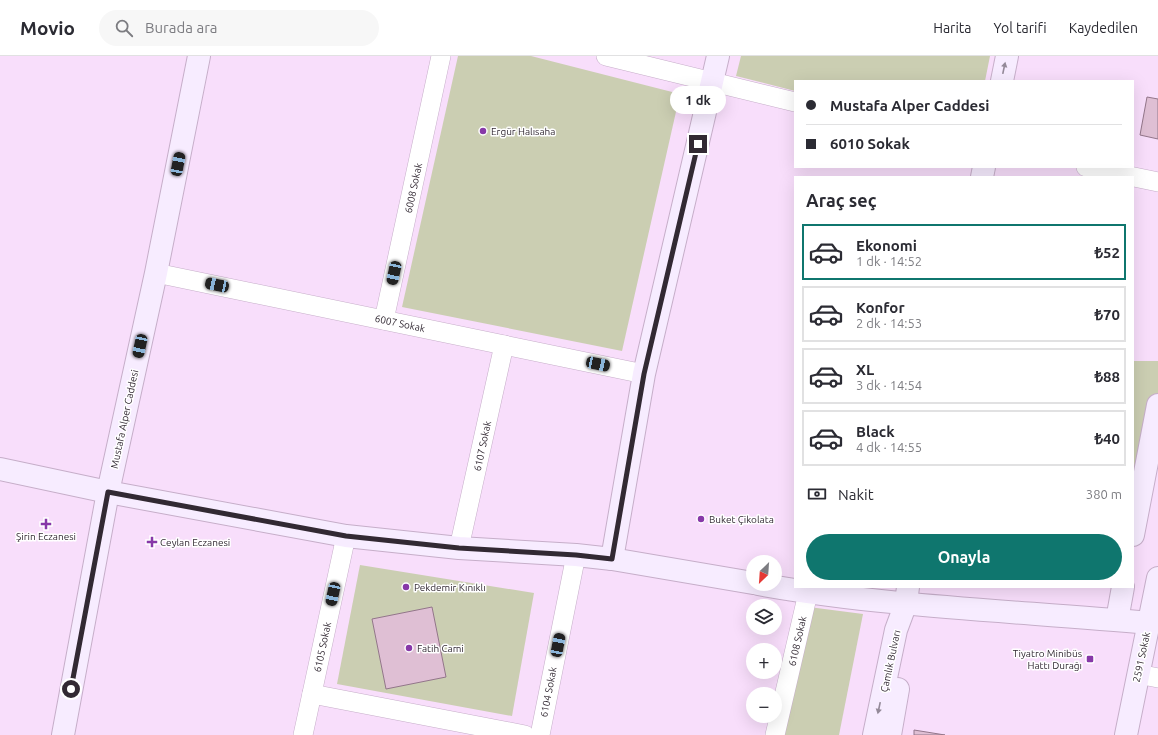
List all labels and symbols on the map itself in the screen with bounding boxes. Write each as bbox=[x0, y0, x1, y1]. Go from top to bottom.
one-way arrow bbox=[1002, 62, 1008, 75]
callout: 1 dk bbox=[670, 86, 726, 114]
marker: Ergür Halısaha bbox=[478, 126, 488, 136]
place label: Ergür Halısaha bbox=[491, 126, 555, 137]
route end bbox=[689, 135, 707, 153]
car bbox=[170, 151, 186, 177]
street label: 6008 Sokak bbox=[403, 162, 424, 214]
car bbox=[386, 260, 402, 286]
car bbox=[204, 277, 230, 293]
street label: 6007 Sokak bbox=[374, 313, 426, 334]
car bbox=[132, 333, 148, 359]
car bbox=[585, 356, 611, 372]
street label: Mustafa Alper Caddesi bbox=[109, 369, 140, 470]
street label: 6107 Sokak bbox=[472, 420, 493, 472]
marker: Buket Çikolata bbox=[696, 514, 706, 524]
place label: Buket Çikolata bbox=[709, 514, 774, 525]
marker: Şirin Eczanesi bbox=[41, 519, 51, 529]
place label: Şirin Eczanesi bbox=[16, 531, 76, 542]
marker: Ceylan Eczanesi bbox=[147, 537, 157, 547]
place label: Ceylan Eczanesi bbox=[160, 537, 230, 548]
north arrow bbox=[746, 555, 782, 591]
car bbox=[325, 581, 341, 607]
marker: Pekdemir Kınıklı bbox=[401, 582, 411, 592]
place label: Pekdemir Kınıklı bbox=[414, 582, 486, 593]
street label: 6108 Sokak bbox=[786, 615, 809, 667]
street label: 6105 Sokak bbox=[312, 621, 333, 673]
street label: Çamlık Bulvarı bbox=[879, 629, 902, 693]
street label: 2591 Sokak bbox=[1131, 631, 1152, 683]
car bbox=[550, 632, 566, 658]
marker: Fatih Cami bbox=[404, 643, 414, 653]
place label: Fatih Cami bbox=[417, 643, 464, 654]
place label: Tiyatro Minibüs Hattı Durağı bbox=[1013, 648, 1082, 671]
marker: Tiyatro Minibüs Hattı Durağı bbox=[1085, 654, 1095, 664]
street label: 6104 Sokak bbox=[538, 666, 559, 718]
route start bbox=[62, 680, 80, 698]
one-way arrow bbox=[876, 702, 882, 714]

